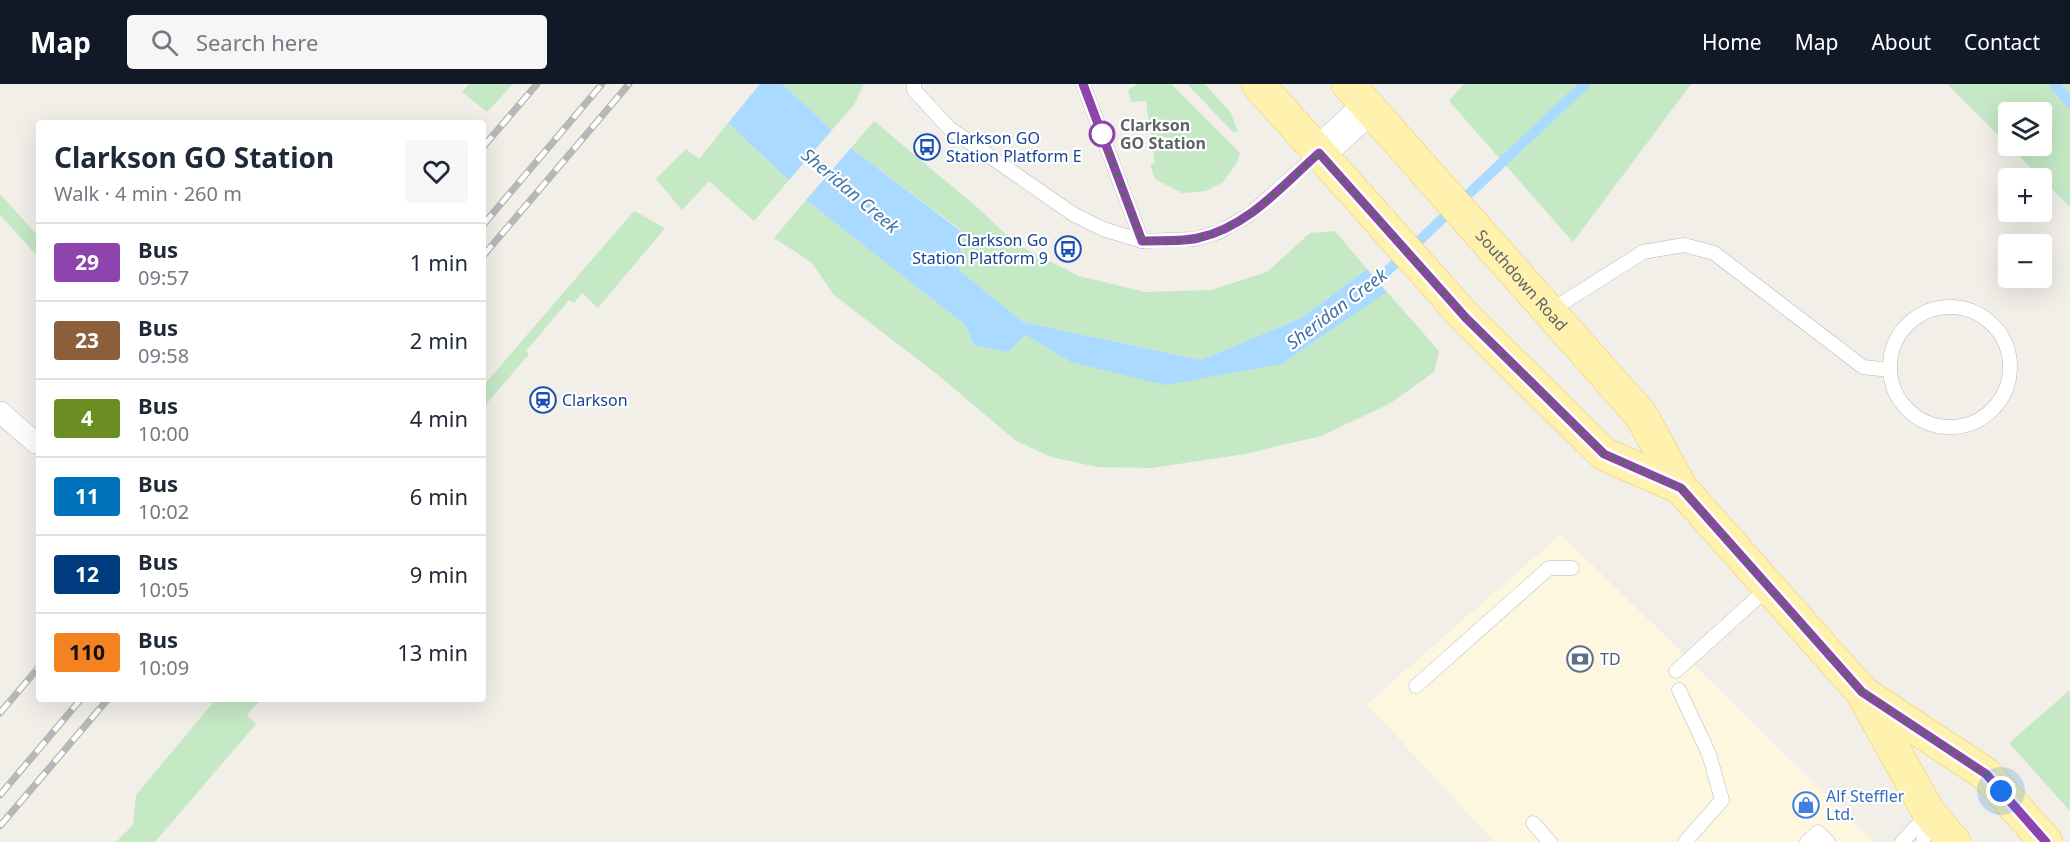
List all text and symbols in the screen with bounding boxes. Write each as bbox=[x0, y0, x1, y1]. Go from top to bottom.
search box bbox=[127, 15, 547, 69]
text: Map bbox=[30, 23, 91, 61]
icon: search bbox=[148, 26, 181, 59]
text: Search here bbox=[196, 27, 318, 57]
text: Home bbox=[1702, 28, 1762, 56]
text: Map bbox=[1795, 28, 1838, 56]
text: About bbox=[1871, 28, 1931, 56]
text: Contact bbox=[1964, 28, 2040, 56]
map controls bbox=[1998, 102, 2052, 288]
button: layers bbox=[1998, 102, 2052, 156]
place label: Clarkson GO Station bbox=[1120, 114, 1206, 154]
marker: Clarkson GO Station bbox=[1089, 121, 1115, 147]
place label: Clarkson GO Station Platform E bbox=[946, 127, 1082, 167]
bus stop icon: Clarkson GO Station Platform E bbox=[912, 132, 942, 162]
text: Clarkson GO Station bbox=[54, 138, 334, 176]
button: heart bbox=[405, 140, 468, 203]
water label: Sheridan Creek bbox=[797, 142, 905, 239]
button: + bbox=[1998, 168, 2052, 222]
text: Walk · 4 min · 260 m bbox=[54, 180, 242, 207]
street label: Southdown Road bbox=[1471, 225, 1572, 336]
place label: Clarkson Go Station Platform 9 bbox=[912, 229, 1048, 269]
text: Bus bbox=[138, 234, 178, 264]
bus stop icon: Clarkson Go Station Platform 9 bbox=[1053, 234, 1083, 264]
button: − bbox=[1998, 234, 2052, 288]
text: 1 min bbox=[410, 247, 468, 277]
text: 29 bbox=[75, 248, 99, 276]
water label: Sheridan Creek bbox=[1281, 262, 1393, 354]
text: 09:57 bbox=[138, 264, 189, 291]
text: Bus bbox=[138, 312, 178, 342]
text: 2 min bbox=[410, 325, 468, 355]
text: 23 bbox=[75, 326, 99, 354]
text: 09:58 bbox=[138, 342, 189, 369]
station icon: Clarkson bbox=[528, 385, 558, 415]
place label: Clarkson bbox=[562, 389, 628, 411]
text: Bus bbox=[138, 390, 178, 420]
text: 4 min bbox=[410, 403, 468, 433]
text: 4 bbox=[81, 404, 93, 432]
text: 10:00 bbox=[138, 420, 189, 447]
text: Bus bbox=[138, 468, 178, 498]
text: 6 min bbox=[410, 481, 468, 511]
text: 11 bbox=[75, 482, 99, 510]
text: 10:02 bbox=[138, 498, 189, 525]
text: Bus bbox=[138, 546, 178, 576]
text: 9 min bbox=[410, 559, 468, 589]
text: 12 bbox=[75, 560, 99, 588]
text: 10:05 bbox=[138, 576, 189, 603]
text: Bus bbox=[138, 624, 178, 654]
text: 13 min bbox=[397, 637, 468, 667]
text: 110 bbox=[69, 638, 105, 666]
bank icon: TD bbox=[1565, 644, 1595, 674]
place label: TD bbox=[1600, 648, 1621, 670]
text: 10:09 bbox=[138, 654, 189, 681]
your location bbox=[1986, 776, 2016, 806]
place label: Alf Steffler Ltd. bbox=[1826, 785, 1905, 825]
shop icon: Alf Steffler Ltd. bbox=[1791, 790, 1821, 820]

